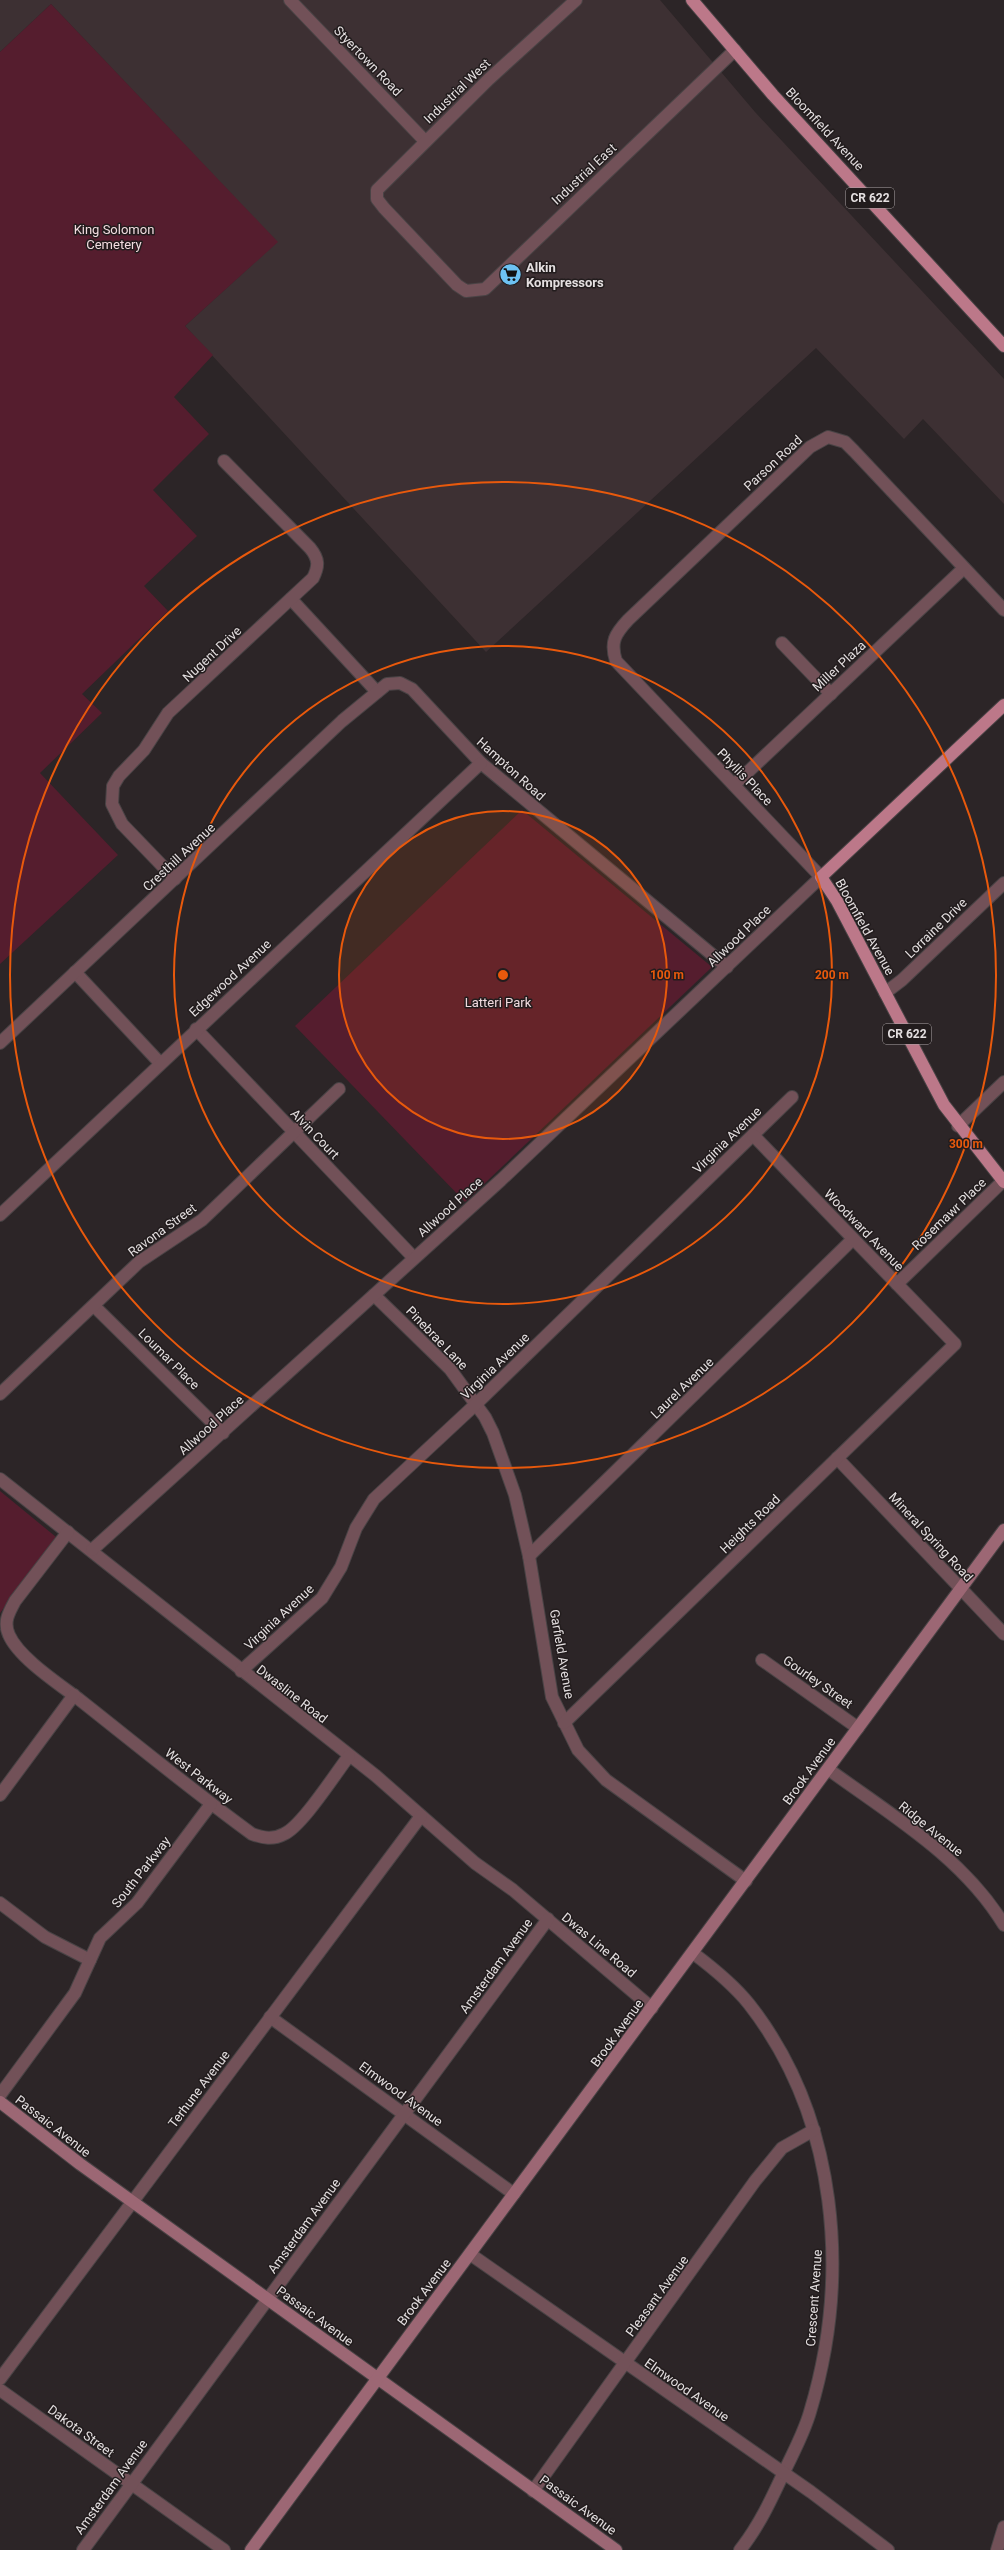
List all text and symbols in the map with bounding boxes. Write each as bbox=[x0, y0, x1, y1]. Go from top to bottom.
street label: Styertown Road bbox=[331, 23, 405, 99]
street label: Industrial West bbox=[421, 56, 493, 126]
street label: Bloomfield Avenue bbox=[783, 84, 867, 174]
street label: Industrial East bbox=[549, 140, 619, 208]
road number: CR 622 bbox=[846, 188, 894, 208]
park label: King Solomon Cemetery bbox=[74, 222, 154, 252]
place label: Alkin Kompressors bbox=[526, 260, 604, 290]
supermarket icon: Alkin Kompressors bbox=[498, 261, 524, 287]
street label: Parson Road bbox=[741, 432, 805, 494]
street label: Nugent Drive bbox=[180, 623, 244, 685]
street label: Miller Plaza bbox=[809, 638, 869, 694]
street label: Hampton Road bbox=[474, 734, 548, 804]
street label: Phyllis Place bbox=[714, 746, 776, 809]
street label: Cresthill Avenue bbox=[140, 820, 218, 894]
street label: Bloomfield Avenue bbox=[832, 876, 898, 978]
street label: Lorraine Drive bbox=[902, 895, 970, 961]
street label: Allwood Place bbox=[704, 902, 774, 970]
street label: Edgewood Avenue bbox=[186, 936, 274, 1020]
centre of rings bbox=[496, 968, 510, 982]
text: 100 m bbox=[650, 968, 684, 982]
text: 200 m bbox=[815, 968, 849, 982]
park label: Latteri Park bbox=[465, 995, 532, 1010]
road number: CR 622 bbox=[883, 1024, 931, 1044]
street label: Virginia Avenue bbox=[690, 1104, 764, 1176]
street label: Alvin Court bbox=[288, 1106, 342, 1162]
text: 300 m bbox=[949, 1137, 983, 1151]
street label: Allwood Place bbox=[414, 1174, 486, 1240]
street label: Rosemawr Place bbox=[909, 1175, 989, 1253]
street label: Woodward Avenue bbox=[821, 1186, 907, 1274]
street label: Ravona Street bbox=[125, 1200, 199, 1260]
street label: Pinebrae Lane bbox=[403, 1303, 471, 1373]
street label: Loumar Place bbox=[135, 1325, 203, 1393]
street label: Virginia Avenue bbox=[458, 1330, 532, 1402]
street label: Laurel Avenue bbox=[648, 1354, 717, 1422]
street label: Allwood Place bbox=[175, 1392, 247, 1458]
street label: Mineral Spring Road bbox=[886, 1489, 976, 1585]
street label: Heights Road bbox=[717, 1492, 783, 1556]
street label: Virginia Avenue bbox=[241, 1581, 317, 1653]
street label: Garfield Avenue bbox=[547, 1608, 577, 1700]
street label: Gourley Street bbox=[780, 1652, 856, 1712]
street label: Dwasline Road bbox=[254, 1662, 330, 1726]
street label: Brook Avenue bbox=[780, 1734, 839, 1808]
street label: West Parkway bbox=[162, 1745, 236, 1807]
street label: Ridge Avenue bbox=[896, 1798, 966, 1860]
street label: South Parkway bbox=[109, 1833, 173, 1911]
street label: Dwas Line Road bbox=[559, 1909, 639, 1981]
street label: Amsterdam Avenue bbox=[457, 1916, 536, 2016]
street label: Brook Avenue bbox=[588, 1996, 647, 2070]
street label: Terhune Avenue bbox=[165, 2047, 233, 2130]
street label: Elmwood Avenue bbox=[356, 2059, 446, 2129]
street label: Passaic Avenue bbox=[12, 2092, 94, 2160]
street label: Amsterdam Avenue bbox=[265, 2176, 344, 2276]
street label: Crescent Avenue bbox=[803, 2249, 825, 2347]
street label: Pleasant Avenue bbox=[623, 2253, 691, 2339]
street label: Brook Avenue bbox=[394, 2256, 454, 2328]
street label: Passaic Avenue bbox=[274, 2283, 356, 2349]
street label: Elmwood Avenue bbox=[642, 2355, 732, 2425]
street label: Dakota Street bbox=[45, 2402, 117, 2460]
street label: Amsterdam Avenue bbox=[72, 2437, 151, 2537]
street label: Passaic Avenue bbox=[537, 2472, 619, 2538]

